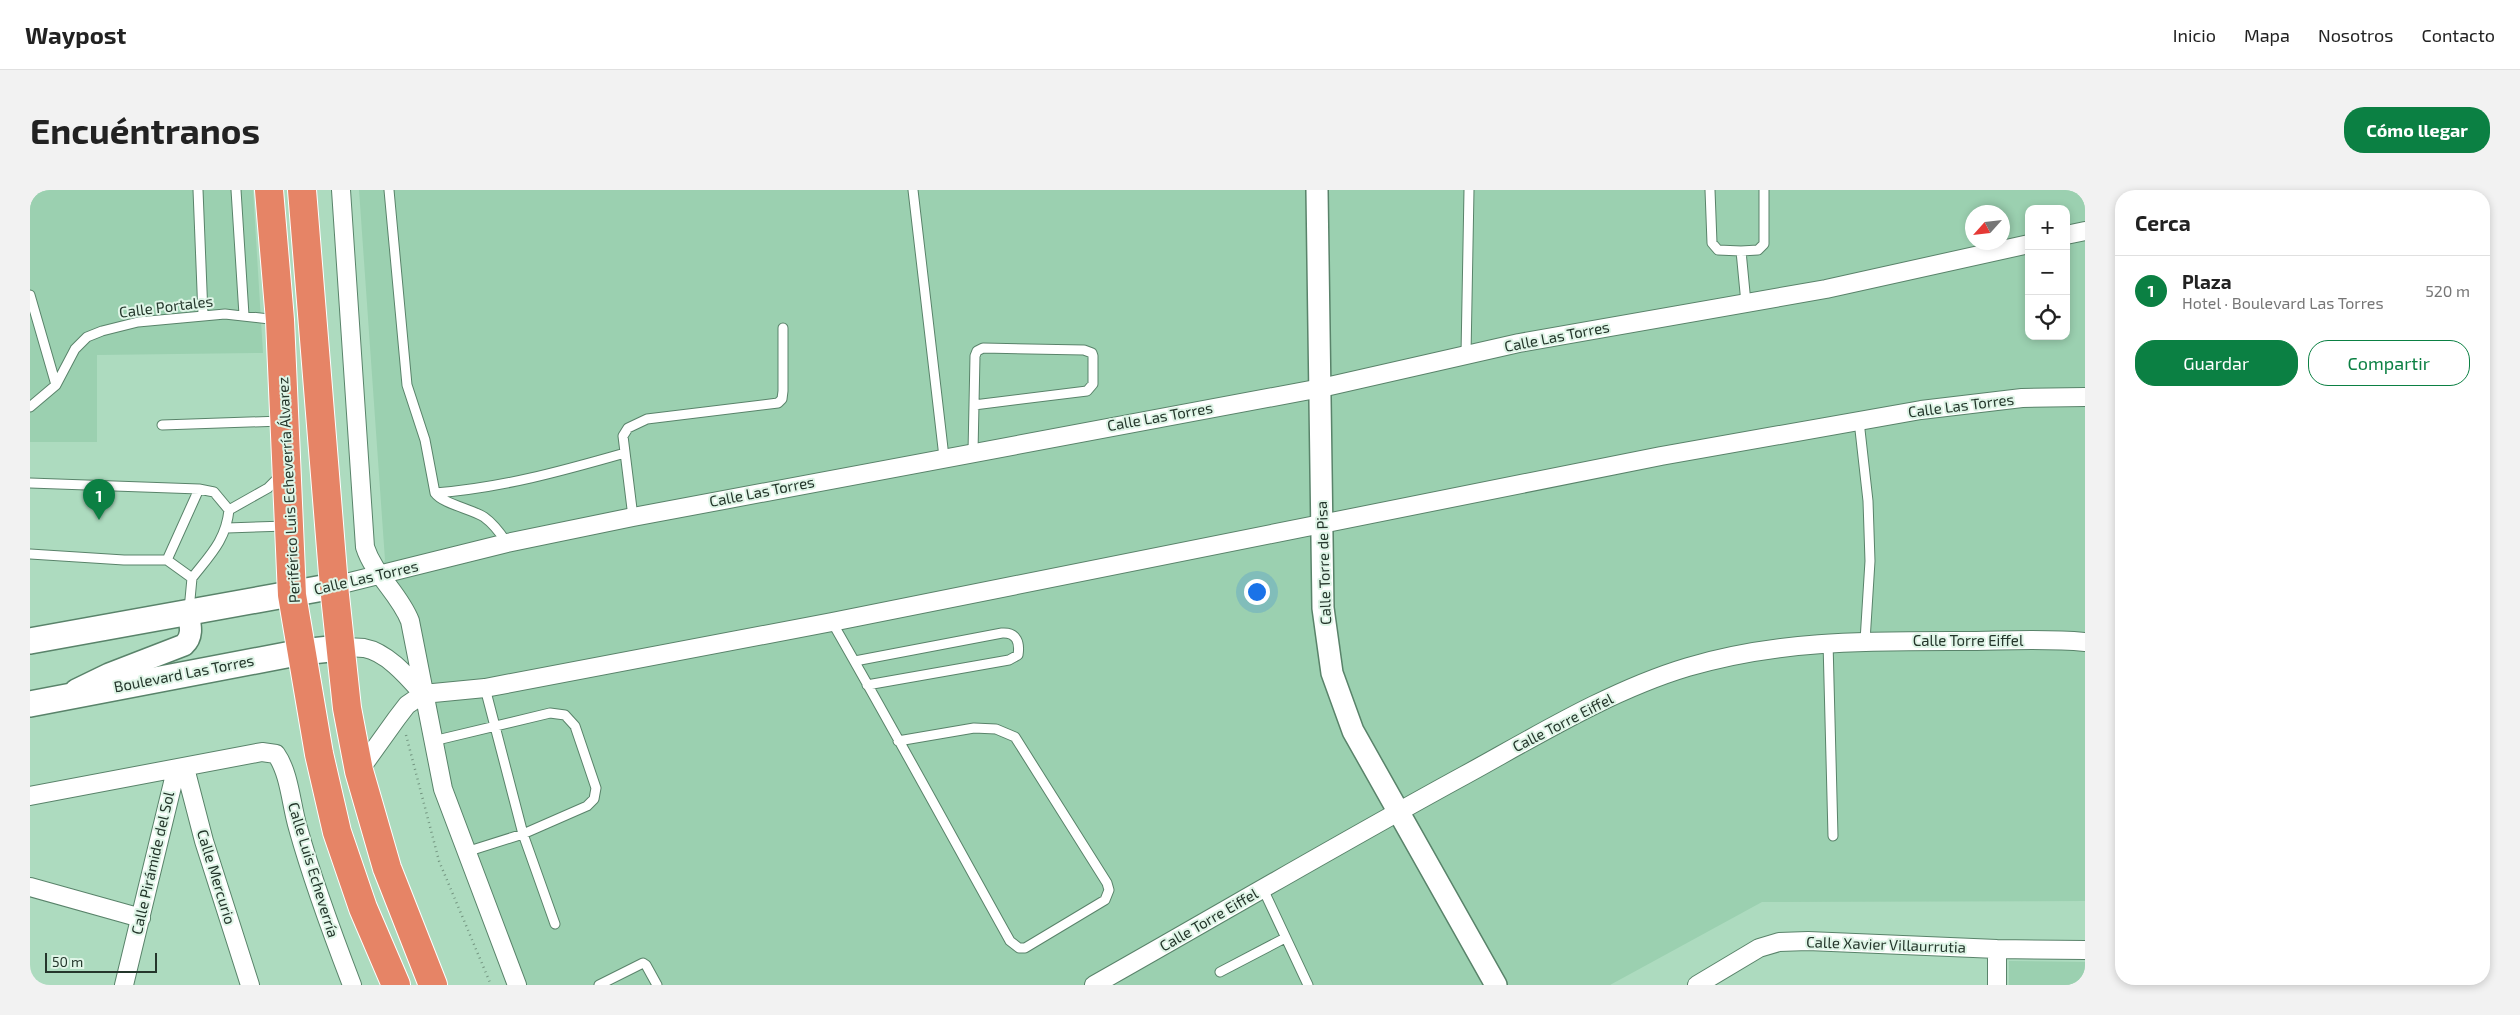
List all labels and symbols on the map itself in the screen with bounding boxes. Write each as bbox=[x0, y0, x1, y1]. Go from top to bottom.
north arrow bbox=[1965, 205, 2010, 250]
street label: Calle Portales bbox=[118, 291, 214, 321]
street label: Calle Las Torres bbox=[1503, 317, 1611, 355]
street label: Periférico Luis Echeverría Álvarez bbox=[273, 377, 303, 604]
street label: Calle Las Torres bbox=[1907, 390, 2015, 420]
street label: Calle Las Torres bbox=[1106, 398, 1214, 434]
street label: Calle Las Torres bbox=[708, 472, 816, 510]
pin: 1 bbox=[83, 479, 115, 520]
street label: Calle Torre de Pisa bbox=[1312, 501, 1334, 625]
street label: Calle Las Torres bbox=[312, 556, 420, 598]
your location bbox=[1244, 579, 1270, 605]
street label: Calle Torre Eiffel bbox=[1913, 631, 2024, 649]
street label: Boulevard Las Torres bbox=[112, 651, 255, 695]
street label: Calle Torre Eiffel bbox=[1509, 689, 1616, 755]
street label: Calle Pirámide del Sol bbox=[127, 789, 177, 936]
street label: Calle Luis Echeverría bbox=[285, 800, 343, 939]
street label: Calle Mercurio bbox=[194, 827, 240, 926]
street label: Calle Torre Eiffel bbox=[1156, 883, 1261, 955]
street label: Calle Xavier Villaurrutia bbox=[1806, 932, 1966, 956]
scale bar bbox=[45, 950, 158, 973]

